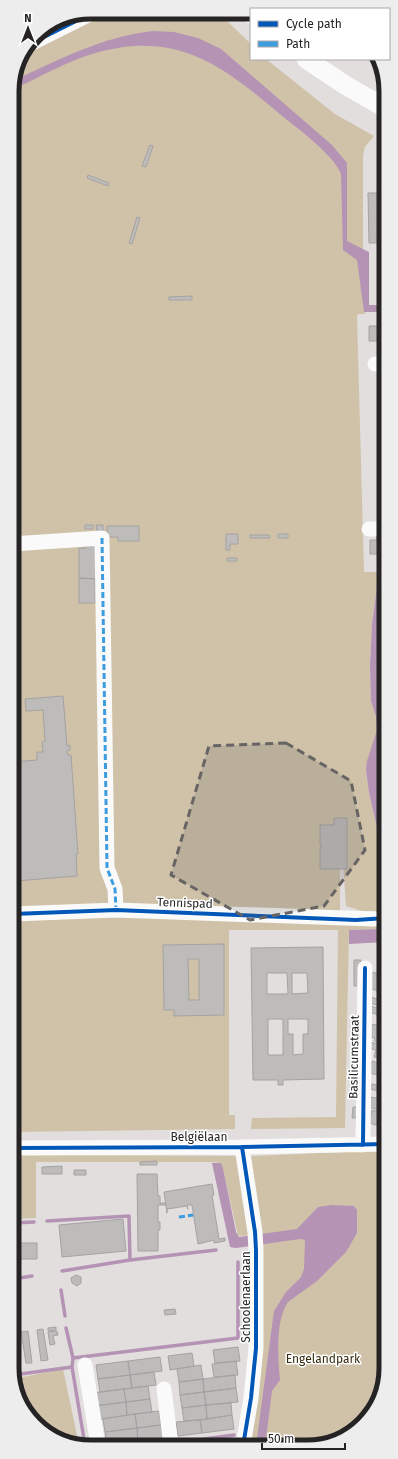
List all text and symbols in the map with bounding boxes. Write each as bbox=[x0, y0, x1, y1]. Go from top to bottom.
north arrow bbox=[8, 8, 48, 48]
legend bbox=[250, 8, 390, 60]
text: N bbox=[24, 12, 32, 25]
text: Cycle path bbox=[286, 17, 342, 31]
text: Path bbox=[286, 37, 310, 51]
street label: Tennispad bbox=[157, 895, 213, 911]
street label: Basilicumstraat bbox=[346, 1014, 362, 1099]
street label: Belgiëlaan bbox=[170, 1130, 228, 1144]
street label: Schoolenaerlaan bbox=[239, 1251, 253, 1343]
park label: Engelandpark bbox=[286, 1352, 361, 1366]
scale bar bbox=[262, 1425, 345, 1451]
text: 50 m bbox=[268, 1432, 294, 1446]

